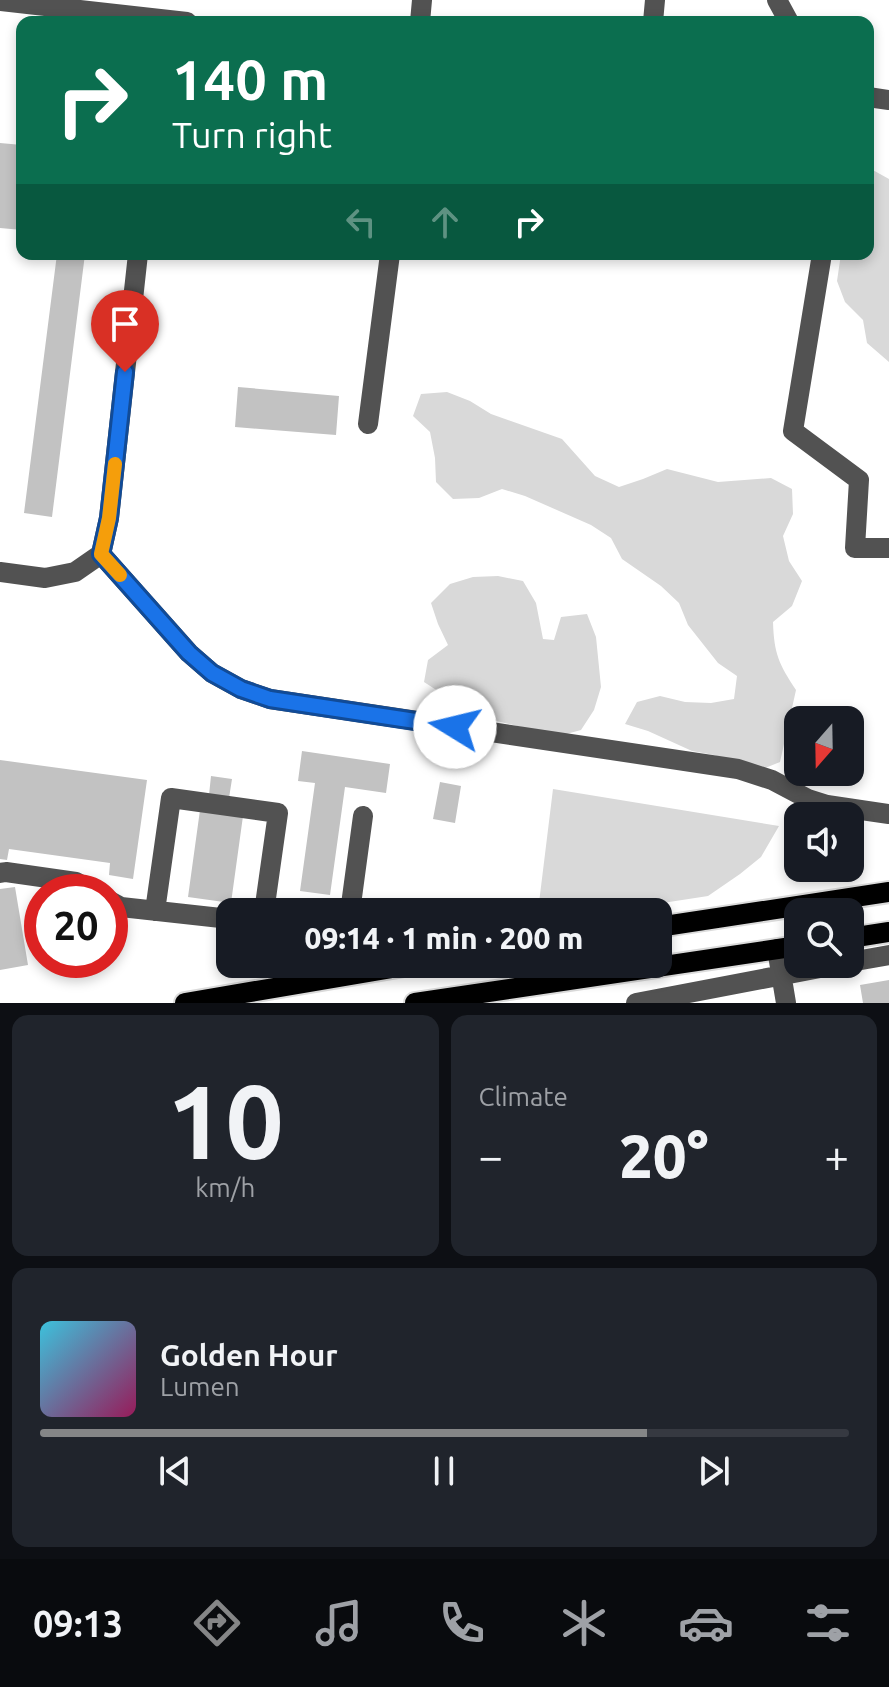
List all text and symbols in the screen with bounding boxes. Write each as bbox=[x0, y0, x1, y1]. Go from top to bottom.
icon: right bbox=[40, 48, 144, 152]
text: 140 m bbox=[172, 48, 328, 111]
text: Turn right bbox=[172, 114, 332, 155]
icon: left bbox=[339, 200, 383, 244]
icon: ahead bbox=[423, 200, 467, 244]
icon: right bbox=[507, 200, 551, 244]
pin bbox=[91, 290, 159, 372]
icon: arrive bbox=[103, 302, 147, 346]
position arrow bbox=[413, 685, 497, 769]
north arrow bbox=[784, 706, 864, 786]
map controls bbox=[784, 706, 864, 978]
button: sound bbox=[784, 802, 864, 882]
speed limit sign: 20 bbox=[24, 874, 128, 978]
button: search bbox=[784, 898, 864, 978]
text: 09:14 · 1 min · 200 m bbox=[305, 921, 583, 955]
text: 10 bbox=[167, 1062, 284, 1179]
text: Climate bbox=[479, 1082, 568, 1111]
text: 20° bbox=[619, 1122, 708, 1189]
text: − bbox=[479, 1131, 503, 1180]
text: + bbox=[824, 1131, 849, 1180]
text: km/h bbox=[195, 1173, 255, 1202]
text: Golden Hour bbox=[160, 1338, 338, 1372]
text: Lumen bbox=[160, 1372, 240, 1401]
icon: previous bbox=[153, 1449, 197, 1493]
icon: pause bbox=[422, 1449, 466, 1493]
icon: next bbox=[692, 1449, 736, 1493]
icon: directions bbox=[189, 1595, 245, 1651]
icon: music bbox=[311, 1595, 367, 1651]
icon: phone bbox=[434, 1595, 490, 1651]
icon: climate bbox=[556, 1595, 612, 1651]
icon: car bbox=[678, 1595, 734, 1651]
icon: filters bbox=[800, 1595, 856, 1651]
text: 09:13 bbox=[33, 1603, 123, 1644]

